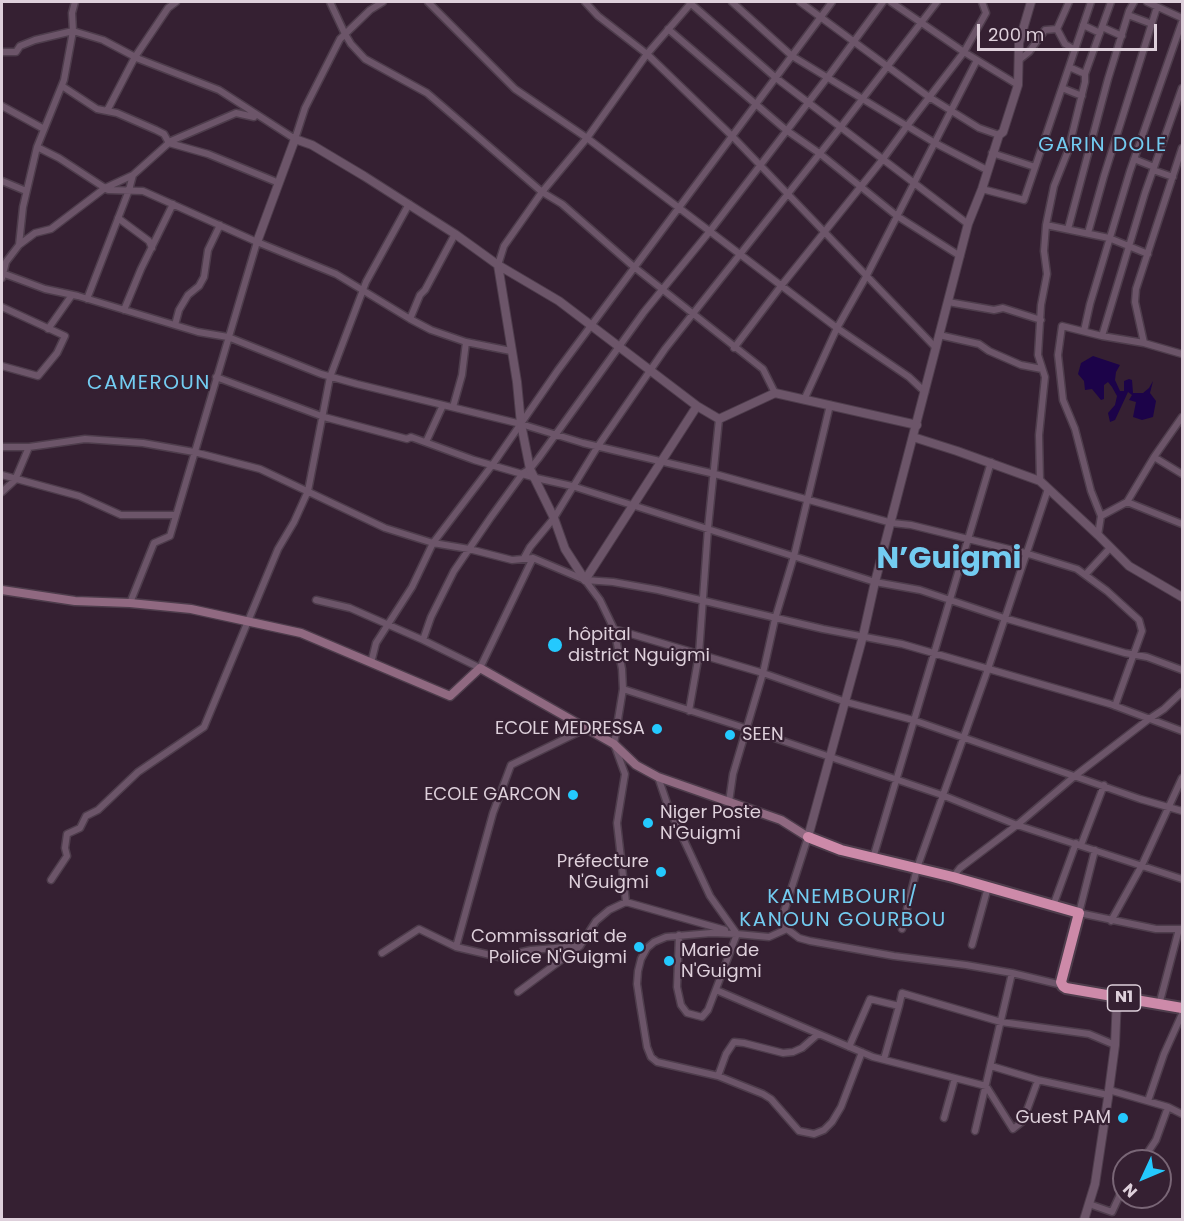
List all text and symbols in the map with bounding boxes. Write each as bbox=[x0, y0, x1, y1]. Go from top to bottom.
scale bar bbox=[980, 12, 1160, 50]
text: 200 m bbox=[988, 22, 1044, 47]
district label: GARIN DOLE bbox=[1038, 134, 1168, 158]
district label: CAMEROUN bbox=[87, 372, 211, 396]
district label: N’Guigmi bbox=[877, 542, 1021, 578]
place label: hôpital district Nguigmi bbox=[568, 624, 710, 666]
marker: hôpital district Nguigmi bbox=[546, 636, 564, 654]
place label: ECOLE MEDRESSA bbox=[495, 718, 645, 740]
marker: ECOLE MEDRESSA bbox=[650, 722, 664, 736]
place label: SEEN bbox=[742, 724, 784, 746]
marker: SEEN bbox=[723, 728, 737, 742]
place label: ECOLE GARCON bbox=[424, 784, 561, 806]
marker: ECOLE GARCON bbox=[566, 788, 580, 802]
place label: Niger Poste N'Guigmi bbox=[660, 802, 761, 844]
marker: Niger Poste N'Guigmi bbox=[641, 816, 655, 830]
place label: Préfecture N'Guigmi bbox=[557, 851, 649, 894]
marker: Préfecture N'Guigmi bbox=[654, 865, 668, 879]
district label: KANEMBOURI/ KANOUN GOURBOU bbox=[739, 886, 947, 933]
place label: Commissariat de Police N'Guigmi bbox=[471, 926, 627, 968]
marker: Commissariat de Police N'Guigmi bbox=[632, 940, 646, 954]
place label: Marie de N'Guigmi bbox=[681, 940, 762, 982]
marker: Marie de N'Guigmi bbox=[662, 954, 676, 968]
road number: N1 bbox=[1108, 985, 1140, 1011]
place label: Guest PAM bbox=[1016, 1107, 1111, 1129]
marker: Guest PAM bbox=[1116, 1111, 1130, 1125]
north arrow bbox=[1112, 1149, 1172, 1209]
text: N bbox=[1118, 1178, 1143, 1203]

